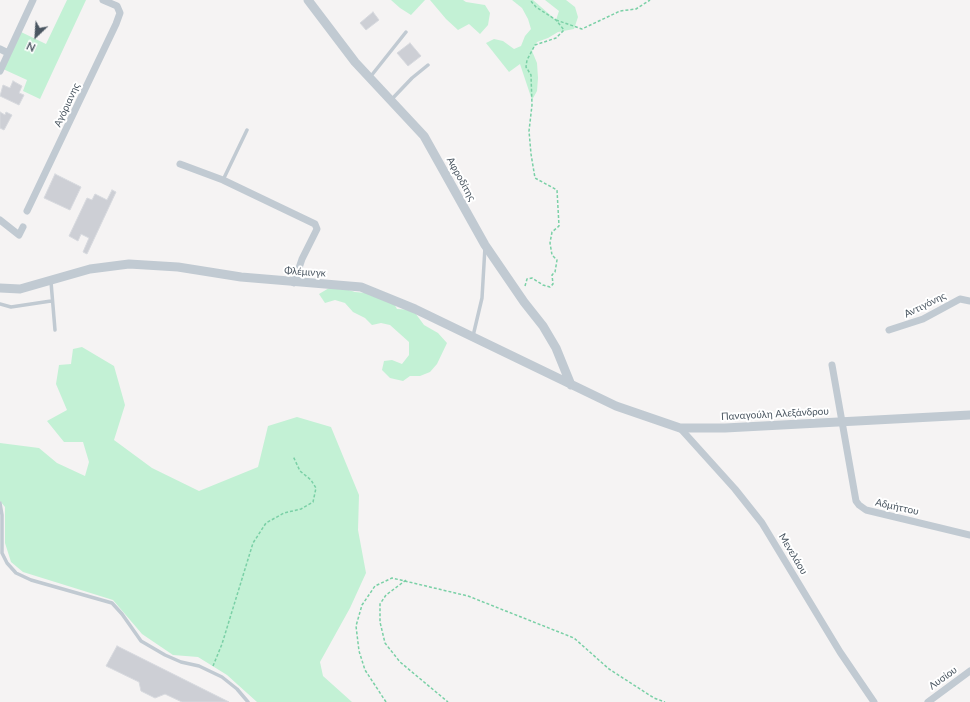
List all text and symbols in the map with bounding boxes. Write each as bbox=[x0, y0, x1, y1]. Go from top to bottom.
north arrow bbox=[16, 16, 56, 56]
text: N bbox=[24, 40, 37, 55]
street label: Αγόριανης bbox=[52, 81, 82, 129]
street label: Αφροδίτης bbox=[444, 155, 478, 203]
street label: Φλέμινγκ bbox=[284, 265, 326, 279]
street label: Αντιγόνης bbox=[902, 290, 948, 320]
street label: Παναγούλη Αλεξάνδρου bbox=[721, 405, 829, 423]
street label: Αδμήττου bbox=[874, 496, 920, 518]
street label: Μενελάου bbox=[776, 531, 810, 577]
street label: Λυσίου bbox=[927, 664, 959, 692]

